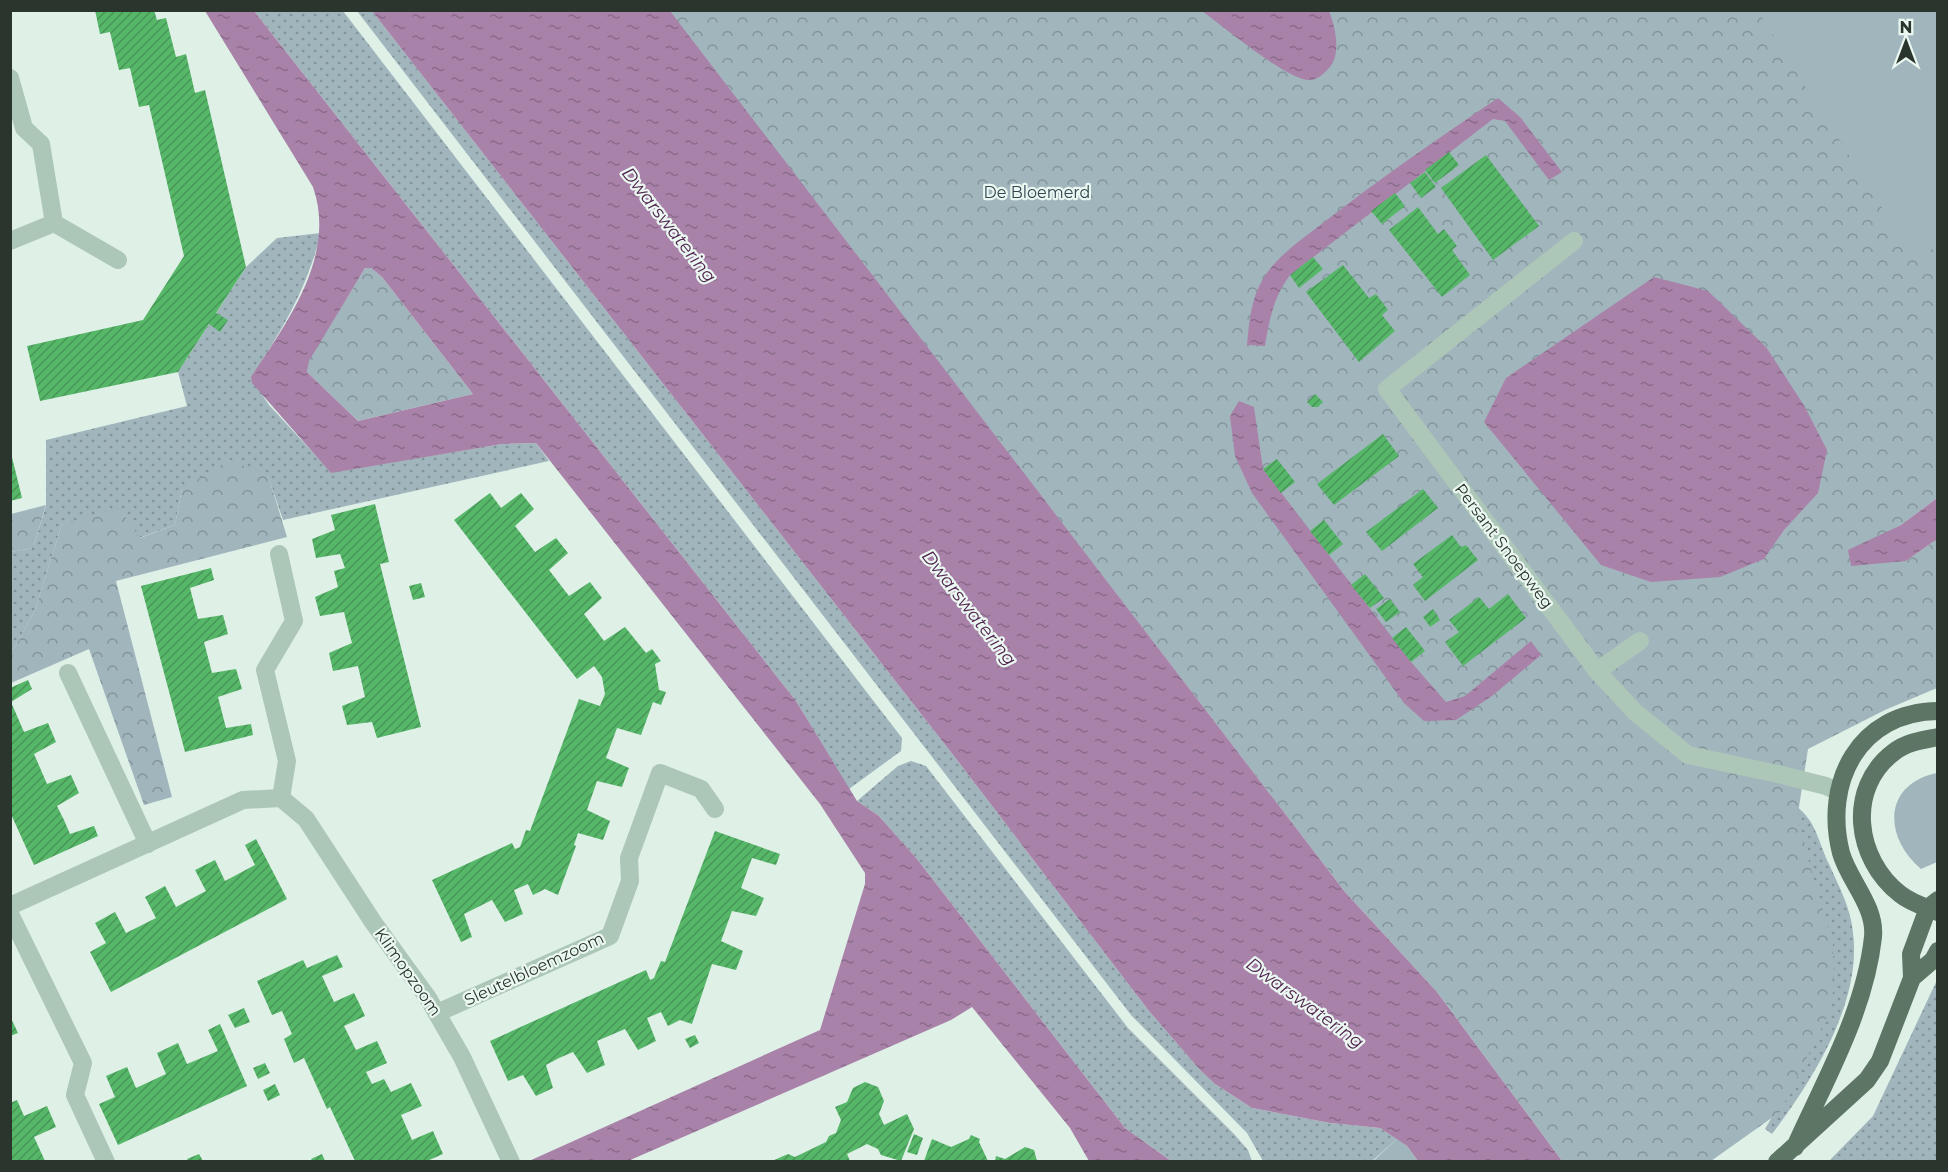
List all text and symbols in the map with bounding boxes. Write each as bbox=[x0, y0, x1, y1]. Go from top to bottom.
north arrow bbox=[1876, 12, 1936, 72]
text: N bbox=[1900, 18, 1912, 37]
water label: Dwarswatering bbox=[617, 163, 721, 287]
park label: De Bloemerd bbox=[984, 183, 1090, 202]
street label: Persant Snoepweg bbox=[1451, 480, 1557, 612]
water label: Dwarswatering bbox=[917, 546, 1021, 670]
street label: Klimopzoom bbox=[371, 924, 445, 1020]
street label: Sleutelbloemzoom bbox=[461, 928, 607, 1010]
water label: Dwarswatering bbox=[1242, 953, 1368, 1053]

